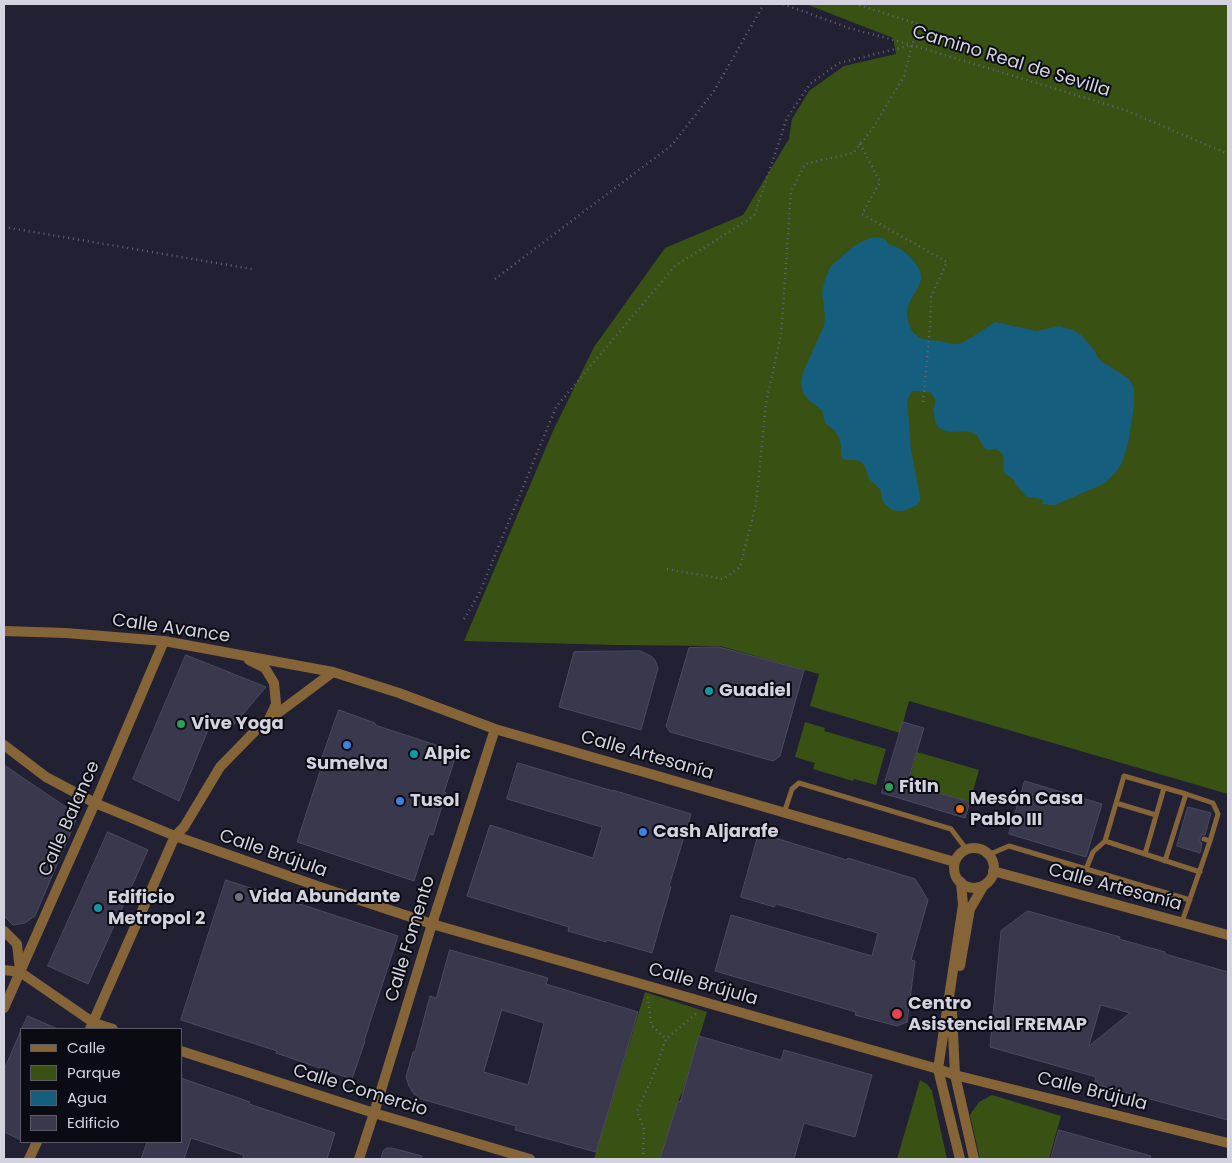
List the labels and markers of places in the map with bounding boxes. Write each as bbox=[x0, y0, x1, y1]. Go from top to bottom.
place label: Guadiel bbox=[719, 680, 791, 702]
marker: Guadiel bbox=[703, 685, 715, 697]
place label: Vive Yoga bbox=[191, 713, 284, 735]
marker: Vive Yoga bbox=[175, 718, 187, 730]
marker: Sumelva bbox=[341, 739, 353, 751]
place label: Alpic bbox=[424, 743, 471, 765]
marker: Alpic bbox=[408, 748, 420, 760]
place label: Sumelva bbox=[306, 753, 388, 775]
place label: FitIn bbox=[899, 776, 939, 798]
marker: FitIn bbox=[883, 781, 895, 793]
place label: Mesón Casa Pablo III bbox=[970, 788, 1083, 831]
place label: Tusol bbox=[410, 790, 460, 812]
marker: Tusol bbox=[394, 795, 406, 807]
marker: Mesón Casa Pablo III bbox=[954, 803, 966, 815]
place label: Cash Aljarafe bbox=[653, 821, 779, 843]
marker: Cash Aljarafe bbox=[637, 826, 649, 838]
place label: Vida Abundante bbox=[249, 886, 400, 908]
place label: Edificio Metropol 2 bbox=[108, 887, 205, 930]
marker: Vida Abundante bbox=[233, 891, 245, 903]
marker: Edificio Metropol 2 bbox=[92, 902, 104, 914]
place label: Centro Asistencial FREMAP bbox=[908, 993, 1087, 1036]
marker: Centro Asistencial FREMAP bbox=[890, 1007, 904, 1021]

